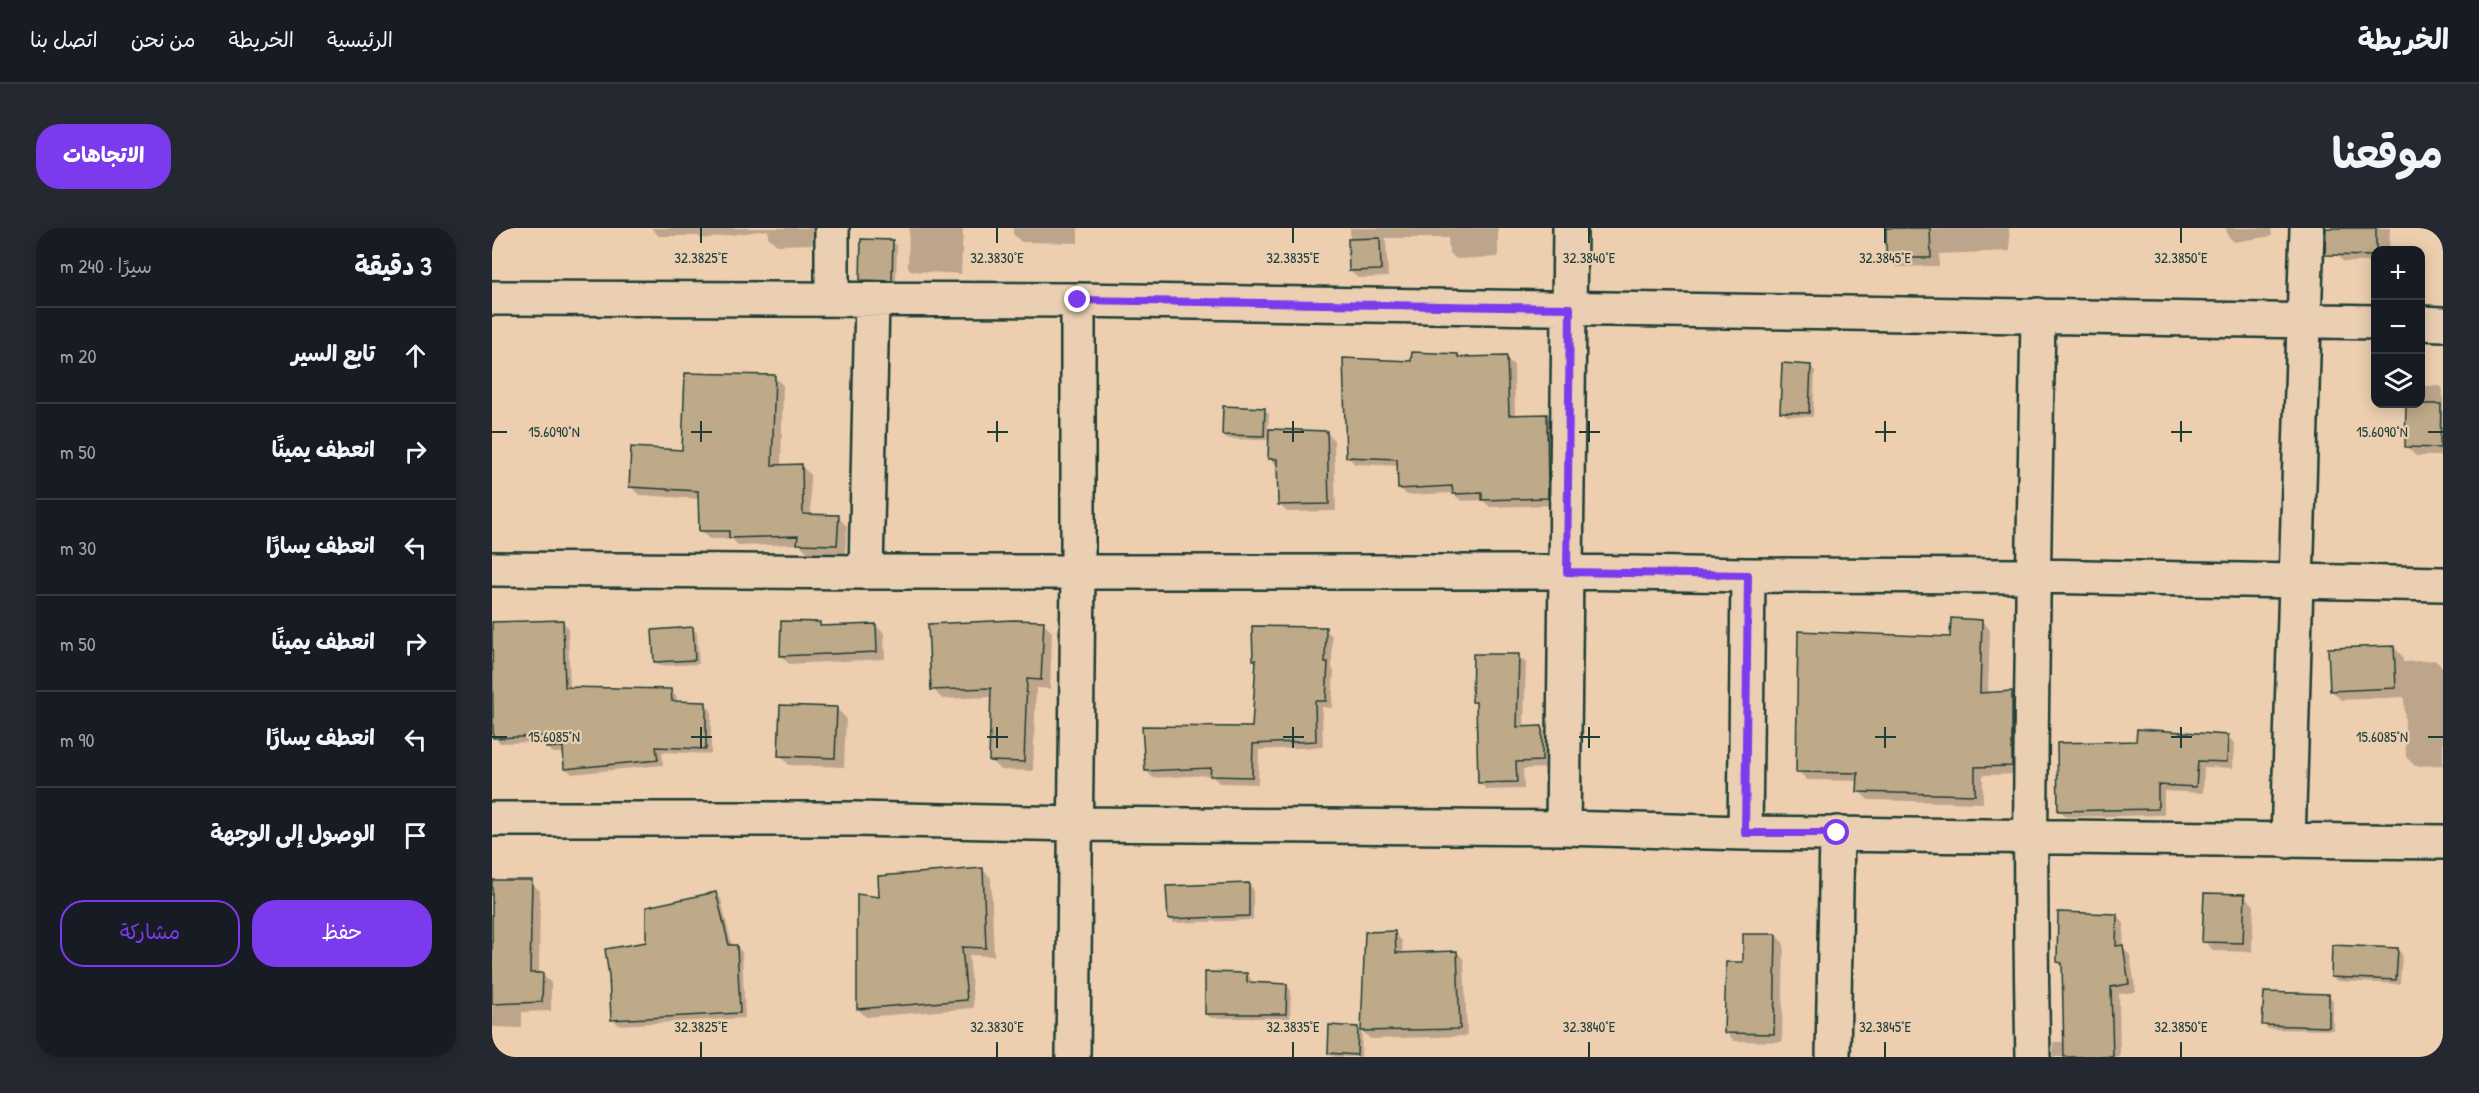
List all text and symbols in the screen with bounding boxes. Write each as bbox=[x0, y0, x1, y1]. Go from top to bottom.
text: الخريطة bbox=[2358, 20, 2449, 58]
text: اتصل بنا bbox=[30, 25, 98, 54]
text: من نحن bbox=[131, 25, 195, 54]
text: الخريطة bbox=[228, 25, 294, 54]
text: الرئيسية bbox=[327, 25, 393, 54]
button: الاتجاهات bbox=[36, 124, 171, 189]
text: موقعنا bbox=[2332, 124, 2443, 181]
map controls bbox=[2371, 246, 2425, 408]
button: + bbox=[2371, 246, 2425, 300]
text: 32.3825°E bbox=[674, 247, 728, 268]
text: 32.3830°E bbox=[970, 247, 1024, 268]
text: 32.3835°E bbox=[1266, 247, 1320, 268]
text: 32.3840°E bbox=[1563, 247, 1616, 268]
text: 32.3845°E bbox=[1859, 247, 1911, 268]
text: 32.3850°E bbox=[2154, 247, 2208, 268]
text: 3 دقيقة bbox=[354, 248, 432, 283]
text: سيرًا · 240 m bbox=[60, 252, 152, 279]
route end bbox=[1064, 286, 1090, 312]
button: − bbox=[2371, 300, 2425, 354]
text: تابع السير bbox=[292, 338, 375, 368]
icon: ahead bbox=[399, 339, 432, 372]
text: 20 m bbox=[60, 342, 97, 369]
button: layers bbox=[2371, 354, 2425, 408]
text: 15.6090°N bbox=[528, 421, 580, 442]
text: 15.6090°N bbox=[2356, 421, 2408, 442]
text: انعطف يمينًا bbox=[272, 434, 375, 464]
icon: right bbox=[399, 435, 432, 468]
text: 50 m bbox=[60, 438, 96, 465]
text: انعطف يسارًا bbox=[266, 530, 375, 560]
icon: left bbox=[399, 531, 432, 564]
text: 30 m bbox=[60, 534, 96, 561]
text: انعطف يمينًا bbox=[272, 626, 375, 656]
icon: right bbox=[399, 627, 432, 660]
text: 50 m bbox=[60, 630, 96, 657]
text: انعطف يسارًا bbox=[266, 722, 375, 752]
icon: left bbox=[399, 723, 432, 756]
text: 90 m bbox=[60, 726, 95, 753]
text: 15.6085°N bbox=[528, 726, 580, 747]
text: 15.6085°N bbox=[2356, 726, 2408, 747]
text: الوصول إلى الوجهة bbox=[210, 818, 375, 848]
icon: arrive bbox=[399, 819, 432, 852]
route start bbox=[1823, 819, 1849, 845]
button: مشاركة bbox=[60, 900, 240, 967]
button: حفظ bbox=[252, 900, 432, 967]
text: 32.3825°E bbox=[674, 1016, 728, 1037]
text: 32.3830°E bbox=[970, 1016, 1024, 1037]
text: 32.3835°E bbox=[1266, 1016, 1320, 1037]
text: 32.3840°E bbox=[1563, 1016, 1616, 1037]
text: 32.3845°E bbox=[1859, 1016, 1911, 1037]
text: 32.3850°E bbox=[2154, 1016, 2208, 1037]

